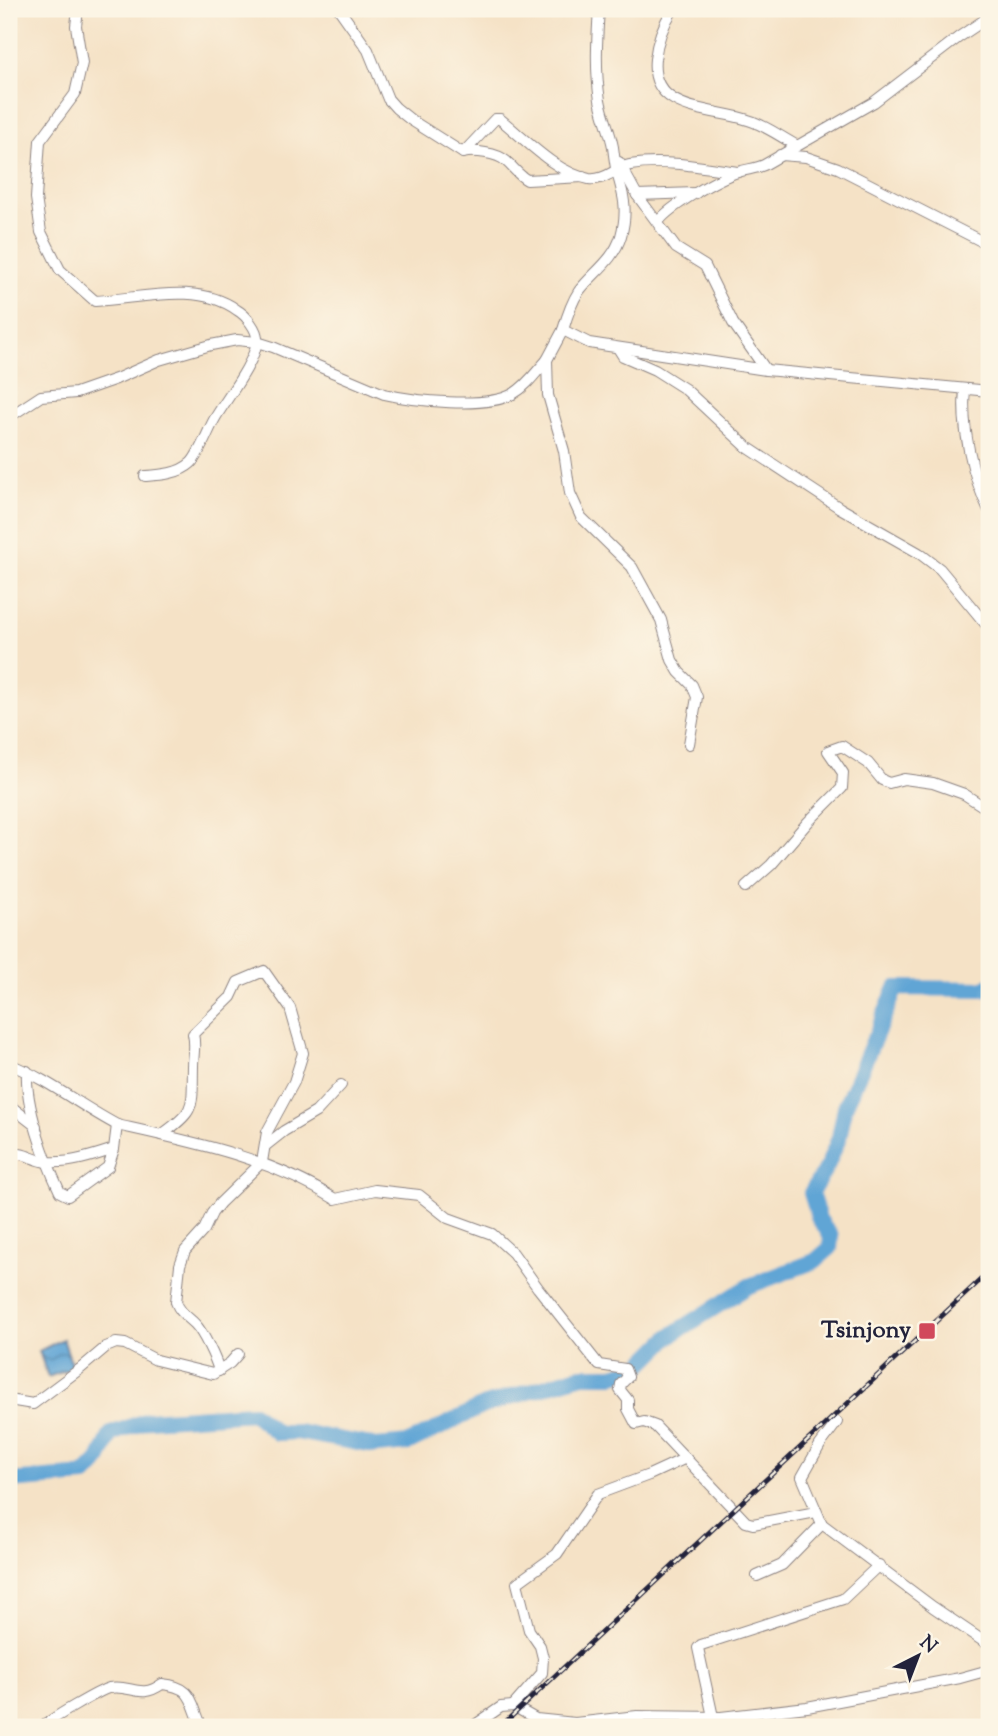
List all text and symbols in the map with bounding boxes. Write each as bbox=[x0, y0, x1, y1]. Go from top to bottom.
place label: Tsinjony bbox=[821, 1314, 911, 1348]
marker: Tsinjony bbox=[917, 1321, 937, 1341]
north arrow bbox=[883, 1620, 953, 1690]
text: N bbox=[913, 1630, 942, 1660]

